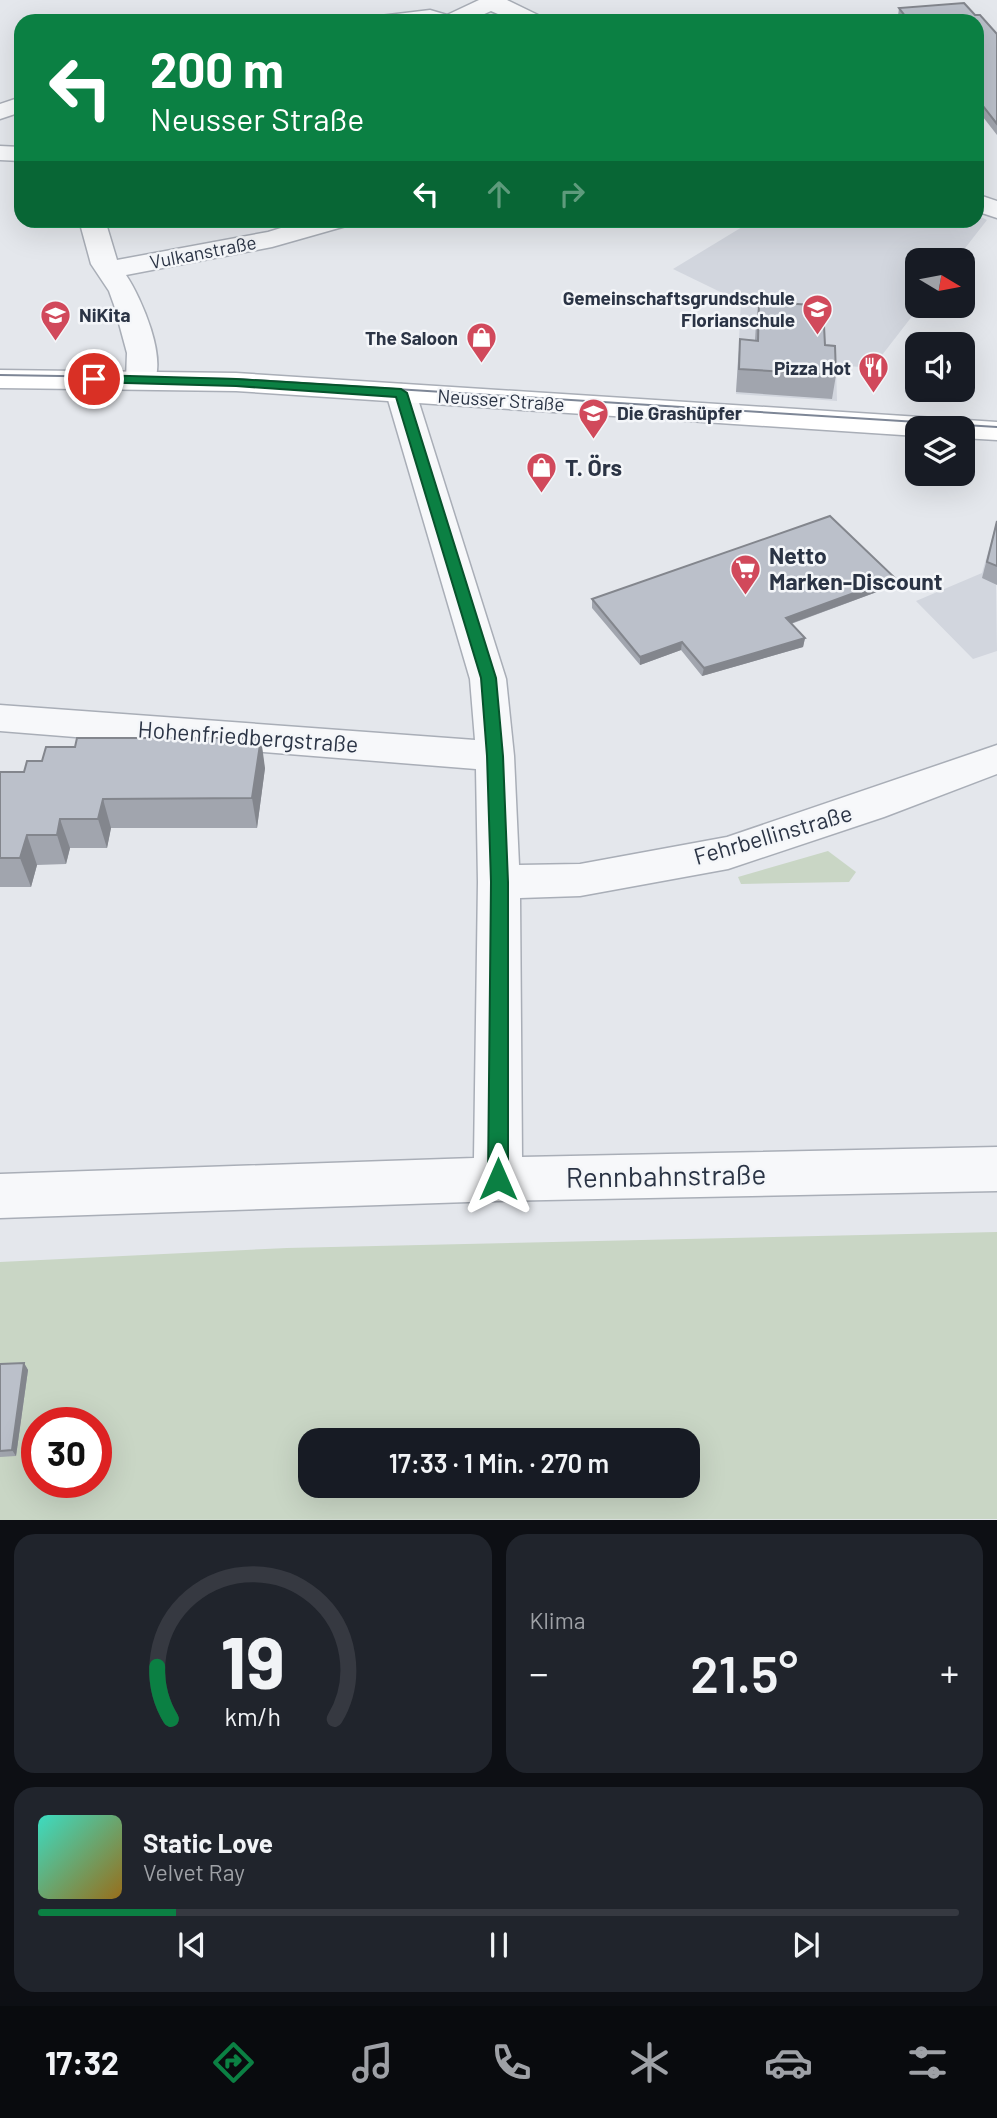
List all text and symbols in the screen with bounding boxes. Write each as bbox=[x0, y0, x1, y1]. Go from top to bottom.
text: 200 m bbox=[150, 39, 284, 98]
icon: left bbox=[35, 42, 126, 133]
text: Neusser Straße bbox=[150, 99, 364, 137]
icon: left bbox=[407, 175, 445, 213]
icon: ahead bbox=[480, 175, 518, 213]
icon: right bbox=[553, 175, 591, 213]
street label: Vulkanstraße bbox=[148, 230, 258, 273]
north arrow bbox=[905, 248, 975, 318]
map controls bbox=[905, 248, 975, 486]
place label: Gemeinschaftsgrundschule Florianschule bbox=[563, 286, 795, 331]
school or university icon: Gemeinschaftsgrundschule Florianschule bbox=[801, 292, 835, 336]
school or university icon: NiKita bbox=[39, 298, 73, 342]
place label: NiKita bbox=[79, 303, 130, 326]
shop icon: The Saloon bbox=[464, 321, 498, 365]
place label: The Saloon bbox=[365, 326, 458, 349]
button: sound bbox=[905, 332, 975, 402]
pin bbox=[64, 349, 124, 409]
restaurant icon: Pizza Hot bbox=[857, 351, 891, 395]
place label: Pizza Hot bbox=[774, 356, 851, 379]
icon: arrive bbox=[75, 360, 113, 398]
street label: Neusser Straße bbox=[437, 384, 565, 415]
school or university icon: Die Grashüpfer bbox=[577, 396, 611, 440]
place label: Die Grashüpfer bbox=[617, 401, 743, 424]
button: layers bbox=[905, 416, 975, 486]
shop icon: T. Örs bbox=[525, 451, 559, 495]
place label: T. Örs bbox=[565, 453, 622, 481]
place label: Netto Marken-Discount bbox=[769, 541, 943, 595]
supermarket icon: Netto Marken-Discount bbox=[729, 552, 763, 596]
street label: Hohenfriedbergstraße bbox=[137, 714, 359, 758]
street label: Fehrbellinstraße bbox=[690, 798, 855, 870]
position arrow bbox=[461, 1142, 535, 1216]
street label: Rennbahnstraße bbox=[565, 1156, 767, 1194]
speed limit sign: 30 bbox=[21, 1407, 112, 1498]
text: 17:33 · 1 Min. · 270 m bbox=[389, 1447, 609, 1478]
text: Klima bbox=[530, 1606, 585, 1634]
text: 19 bbox=[221, 1617, 285, 1705]
text: 21.5° bbox=[690, 1641, 798, 1703]
text: − bbox=[530, 1649, 549, 1695]
text: + bbox=[940, 1649, 959, 1695]
text: km/h bbox=[224, 1701, 281, 1731]
text: Static Love bbox=[143, 1827, 273, 1858]
text: Velvet Ray bbox=[143, 1858, 245, 1886]
icon: previous bbox=[173, 1926, 211, 1964]
icon: pause bbox=[480, 1926, 518, 1964]
icon: next bbox=[787, 1926, 825, 1964]
icon: directions bbox=[209, 2038, 258, 2087]
icon: music bbox=[348, 2038, 397, 2087]
icon: phone bbox=[487, 2038, 536, 2087]
icon: climate bbox=[625, 2038, 674, 2087]
icon: car bbox=[764, 2038, 813, 2087]
icon: filters bbox=[903, 2038, 952, 2087]
text: 17:32 bbox=[45, 2043, 119, 2081]

